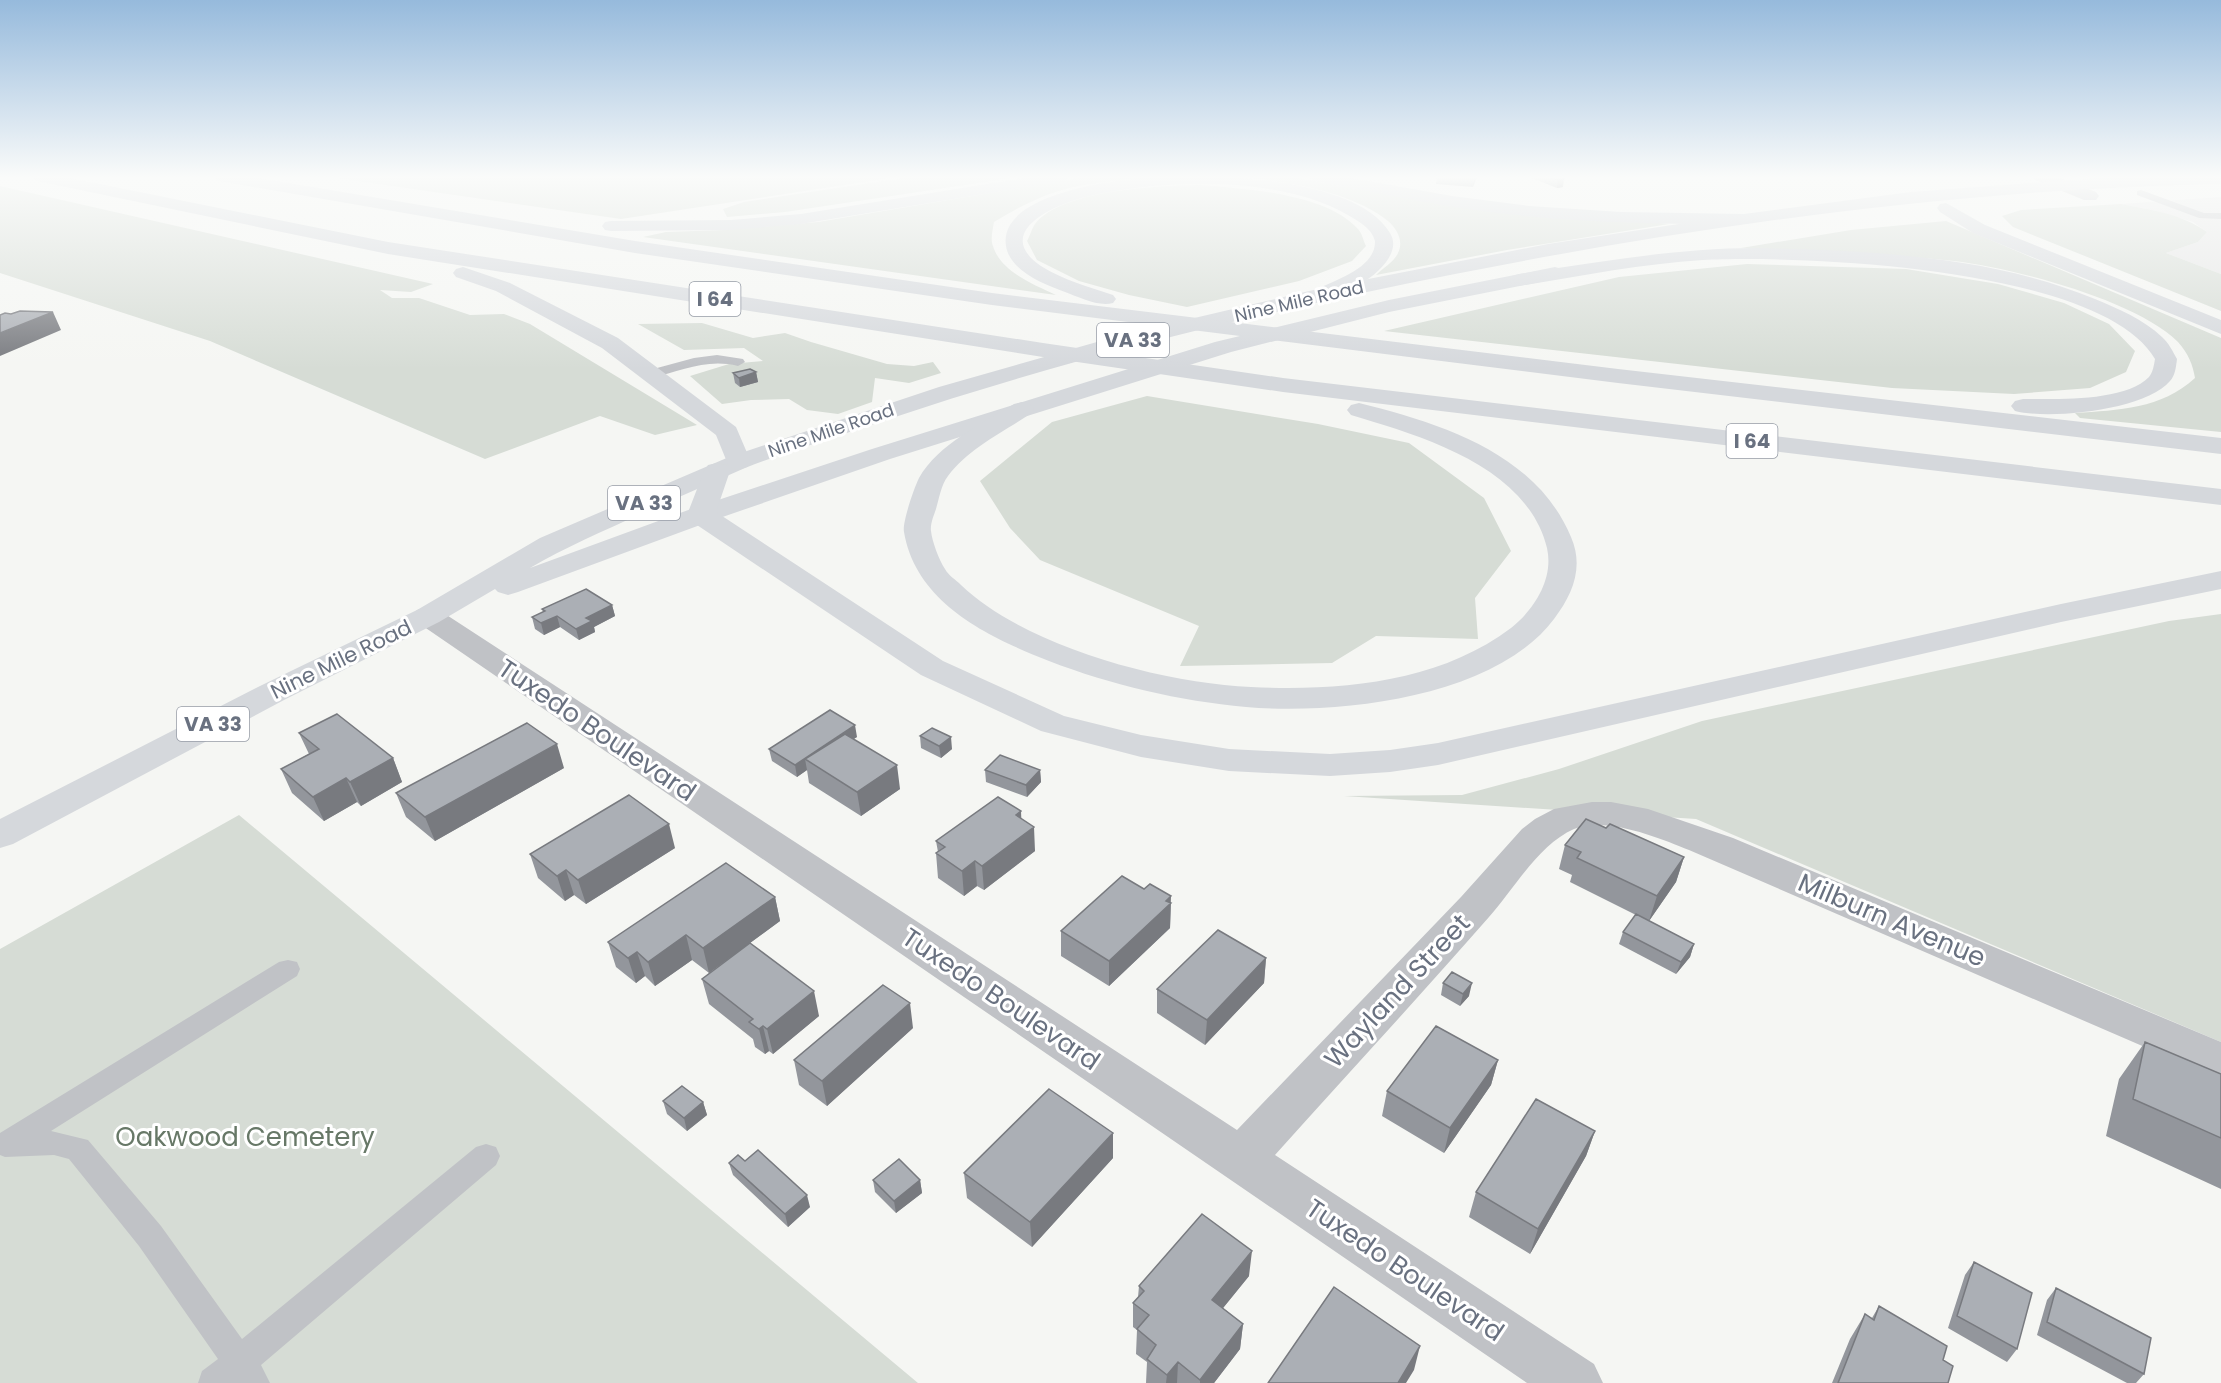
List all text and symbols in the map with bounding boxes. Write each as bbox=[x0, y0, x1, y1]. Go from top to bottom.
street label: Nine Mile Road bbox=[1232, 274, 1366, 328]
road number: I 64 bbox=[690, 282, 740, 316]
road number: VA 33 bbox=[1097, 323, 1169, 357]
street label: Nine Mile Road bbox=[765, 397, 897, 463]
road number: I 64 bbox=[1726, 424, 1778, 458]
road number: VA 33 bbox=[608, 486, 680, 520]
street label: Nine Mile Road bbox=[266, 612, 416, 706]
street label: Tuxedo Boulevard bbox=[491, 650, 703, 810]
road number: VA 33 bbox=[177, 707, 249, 741]
street label: Milburn Avenue bbox=[1793, 864, 1991, 976]
street label: Wayland Street bbox=[1316, 906, 1478, 1076]
street label: Tuxedo Boulevard bbox=[895, 919, 1107, 1079]
park label: Oakwood Cemetery bbox=[115, 1119, 375, 1155]
street label: Tuxedo Boulevard bbox=[1299, 1190, 1511, 1350]

